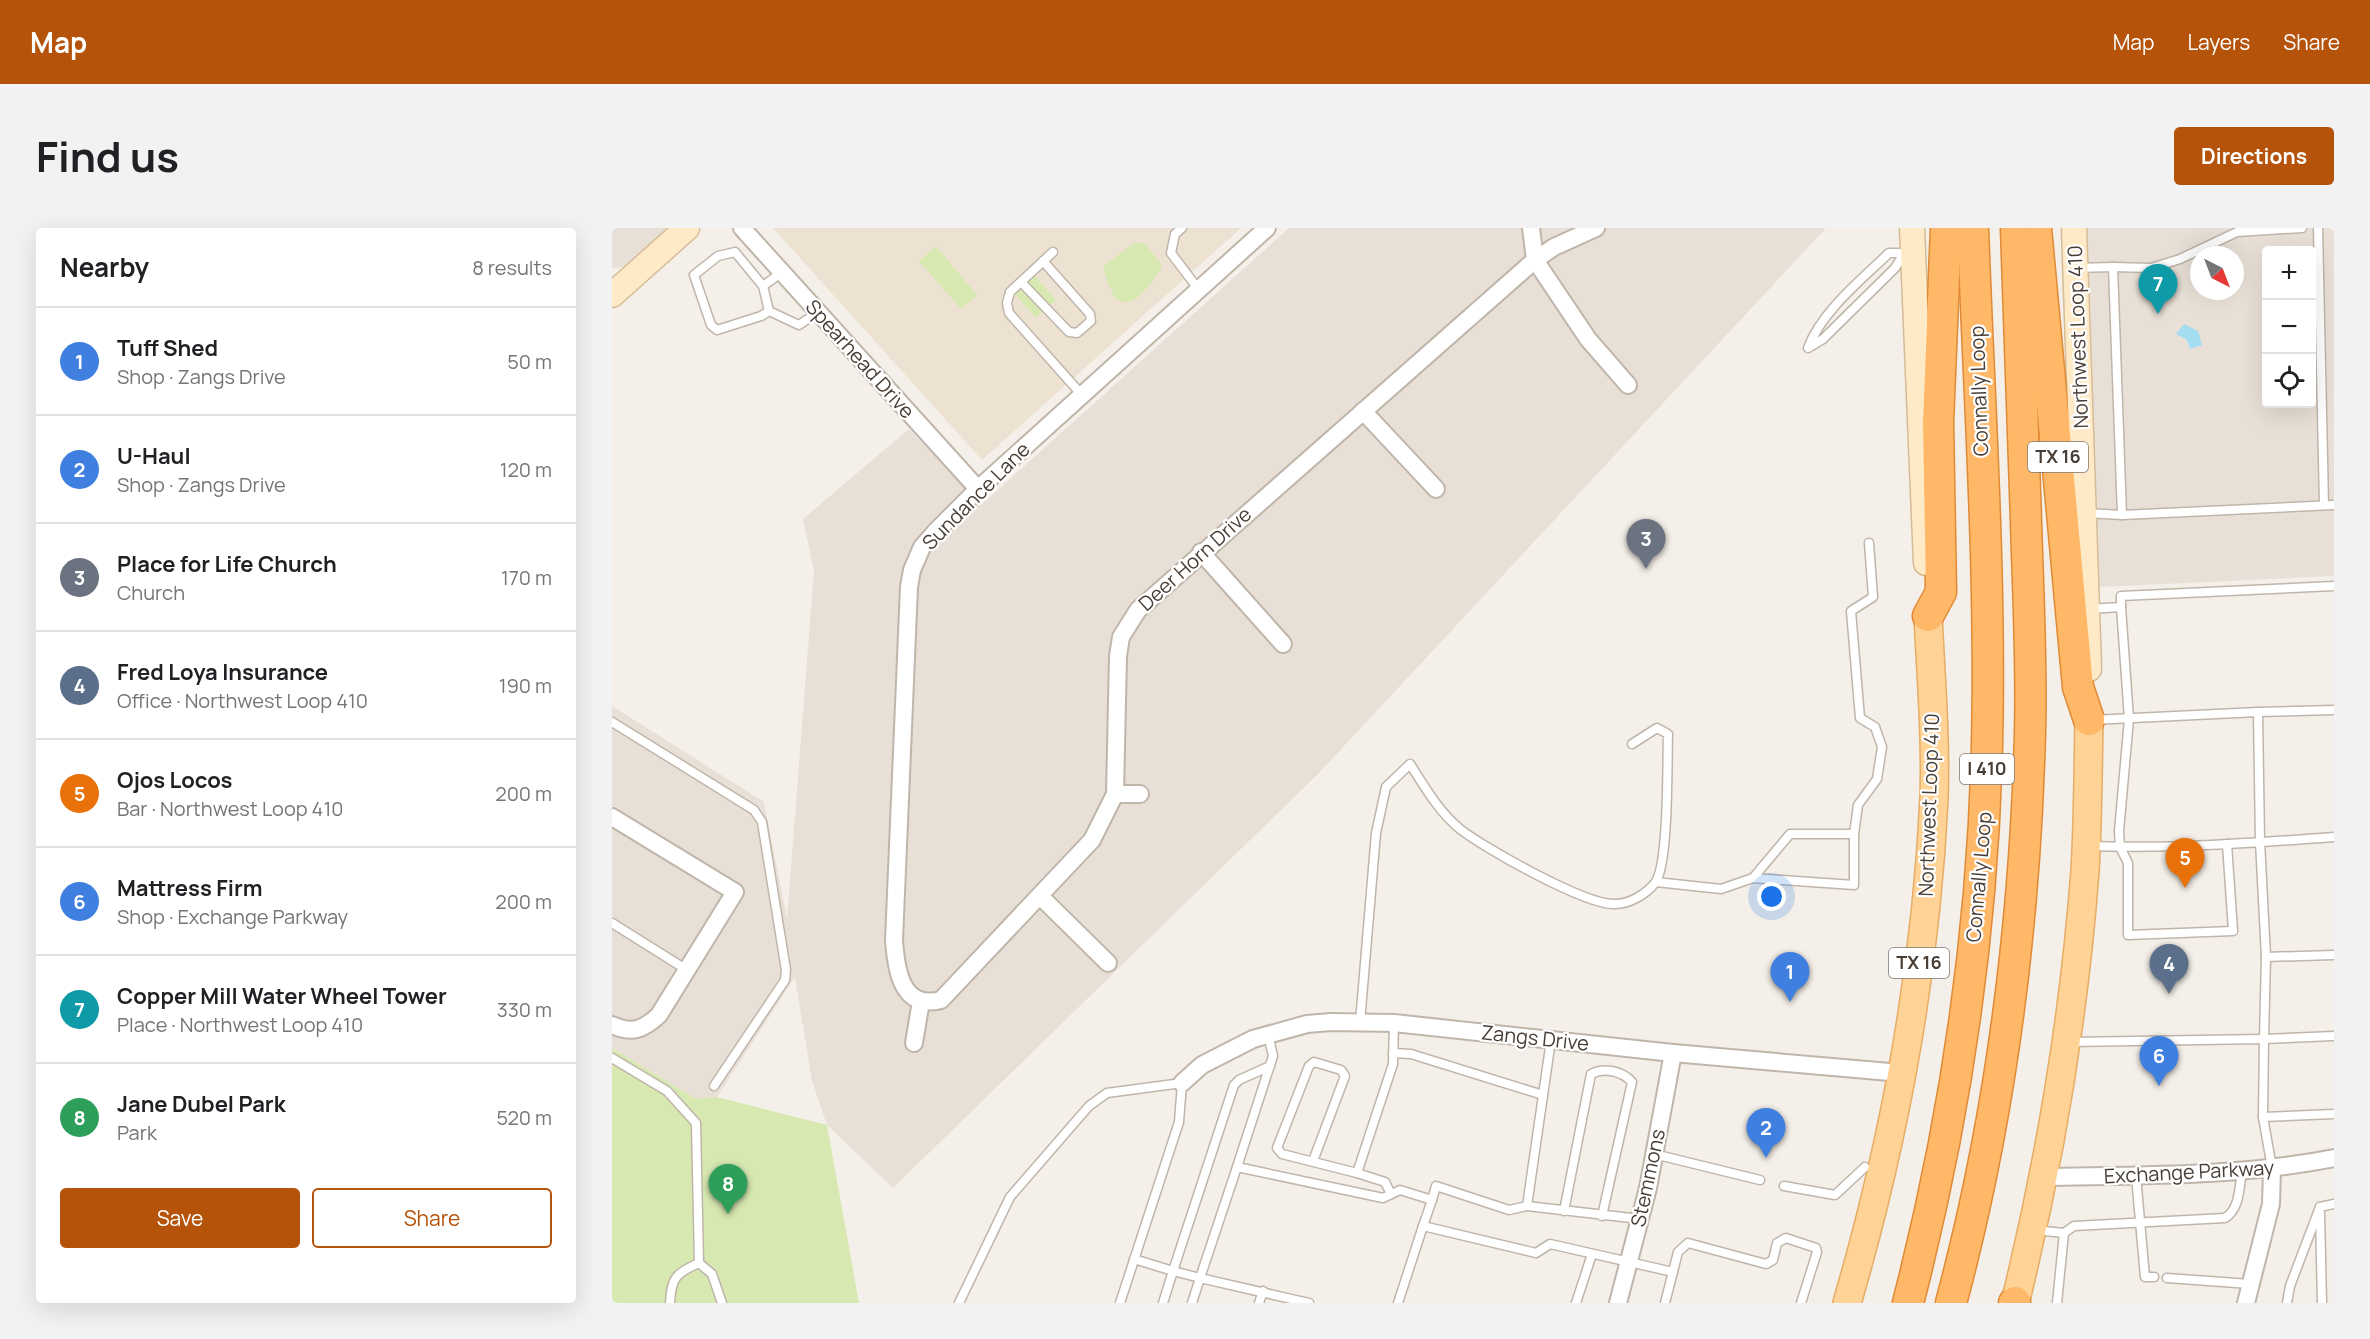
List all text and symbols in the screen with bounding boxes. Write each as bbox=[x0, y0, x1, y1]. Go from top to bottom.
text: Map bbox=[30, 23, 87, 61]
text: Map bbox=[2113, 28, 2154, 56]
text: Layers bbox=[2187, 28, 2250, 56]
text: Share bbox=[2283, 28, 2340, 56]
text: Find us bbox=[36, 127, 179, 185]
button: Directions bbox=[2174, 127, 2334, 185]
street label: Northwest Loop 410 bbox=[2061, 245, 2094, 429]
north arrow bbox=[2190, 246, 2244, 300]
map controls bbox=[2262, 246, 2316, 408]
button: + bbox=[2262, 246, 2316, 300]
text: Nearby bbox=[60, 249, 149, 285]
text: 8 results bbox=[472, 254, 552, 281]
pin: 7 bbox=[2138, 264, 2178, 314]
street label: Spearhead Drive bbox=[800, 293, 921, 424]
button: − bbox=[2262, 300, 2316, 354]
street label: Connally Loop bbox=[1963, 325, 1994, 457]
text: Tuff Shed bbox=[117, 333, 218, 363]
text: 1 bbox=[75, 348, 84, 375]
text: 50 m bbox=[507, 348, 552, 375]
button: locate bbox=[2262, 354, 2316, 408]
text: Shop · Zangs Drive bbox=[117, 363, 286, 390]
street label: Sundance Lane bbox=[916, 436, 1035, 555]
text: U-Haul bbox=[117, 441, 191, 471]
road number: TX 16 bbox=[2028, 442, 2088, 472]
text: 2 bbox=[74, 456, 85, 483]
text: 120 m bbox=[500, 456, 552, 483]
text: Shop · Zangs Drive bbox=[117, 471, 286, 498]
street label: Deer Horn Drive bbox=[1132, 501, 1257, 617]
pin: 3 bbox=[1626, 520, 1666, 569]
text: Place for Life Church bbox=[117, 549, 337, 579]
text: 3 bbox=[74, 564, 85, 591]
text: 170 m bbox=[501, 564, 552, 591]
text: Church bbox=[117, 579, 185, 606]
text: Fred Loya Insurance bbox=[117, 657, 328, 687]
text: 4 bbox=[73, 672, 86, 699]
text: 190 m bbox=[499, 672, 552, 699]
text: Office · Northwest Loop 410 bbox=[117, 687, 368, 714]
street label: Northwest Loop 410 bbox=[1912, 713, 1945, 897]
road number: I 410 bbox=[1960, 754, 2014, 784]
text: Ojos Locos bbox=[117, 765, 232, 795]
text: 5 bbox=[74, 780, 85, 807]
text: 200 m bbox=[495, 780, 552, 807]
text: Bar · Northwest Loop 410 bbox=[117, 795, 343, 822]
street label: Connally Loop bbox=[1959, 811, 1998, 943]
pin: 5 bbox=[2166, 838, 2204, 888]
text: Mattress Firm bbox=[117, 873, 263, 903]
your location bbox=[1757, 882, 1786, 911]
text: 6 bbox=[73, 888, 86, 915]
text: 200 m bbox=[495, 888, 552, 915]
text: Shop · Exchange Parkway bbox=[117, 903, 348, 930]
pin: 4 bbox=[2150, 944, 2188, 994]
road number: TX 16 bbox=[1889, 948, 1949, 978]
pin: 1 bbox=[1770, 952, 1810, 1002]
text: Copper Mill Water Wheel Tower bbox=[117, 981, 447, 1011]
text: 7 bbox=[74, 996, 85, 1023]
text: 330 m bbox=[497, 996, 552, 1023]
text: Place · Northwest Loop 410 bbox=[117, 1011, 363, 1038]
street label: Zangs Drive bbox=[1480, 1018, 1590, 1057]
pin: 6 bbox=[2140, 1036, 2178, 1086]
text: Jane Dubel Park bbox=[117, 1089, 285, 1119]
text: 8 bbox=[73, 1104, 86, 1131]
text: 520 m bbox=[496, 1104, 552, 1131]
pin: 2 bbox=[1746, 1108, 1786, 1158]
text: Park bbox=[117, 1119, 157, 1146]
street label: Stemmons bbox=[1624, 1126, 1671, 1229]
street label: Exchange Parkway bbox=[2103, 1154, 2275, 1189]
pin: 8 bbox=[708, 1164, 748, 1214]
button: Save bbox=[60, 1188, 300, 1248]
button: Share bbox=[312, 1188, 552, 1248]

